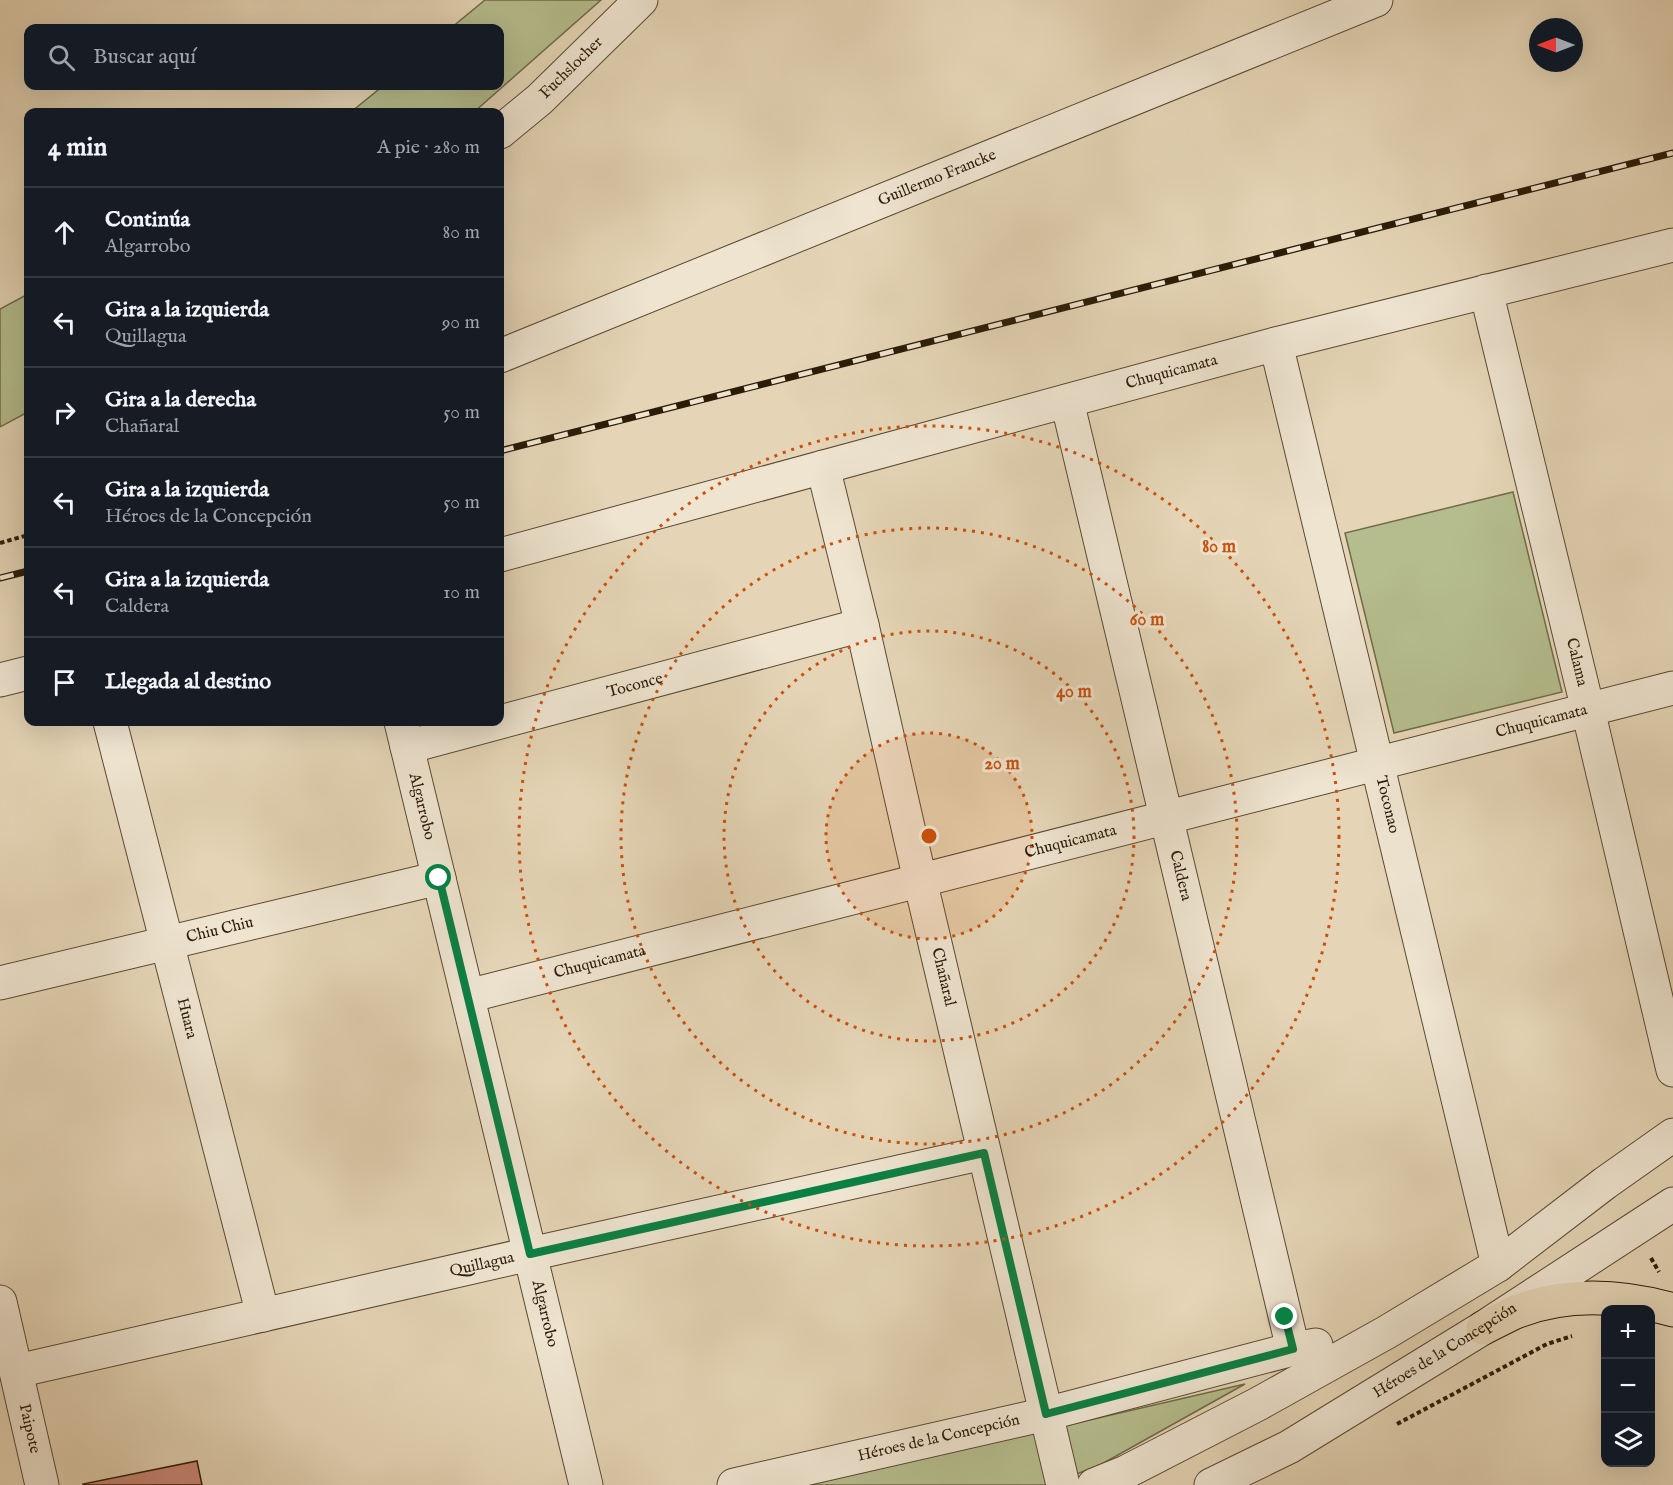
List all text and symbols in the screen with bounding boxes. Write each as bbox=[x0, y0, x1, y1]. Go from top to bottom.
north arrow bbox=[1529, 18, 1583, 72]
search box bbox=[24, 24, 504, 90]
street label: Fuchslocher bbox=[536, 33, 607, 104]
icon: search bbox=[45, 41, 78, 74]
text: Buscar aquí bbox=[93, 43, 196, 71]
text: 4 min bbox=[48, 131, 107, 164]
text: A pie · 280 m bbox=[377, 135, 480, 160]
street label: Guillermo Francke bbox=[875, 145, 999, 211]
text: Continúa bbox=[105, 206, 190, 234]
icon: ahead bbox=[48, 216, 81, 249]
text: 80 m bbox=[443, 220, 480, 245]
text: Algarrobo bbox=[105, 234, 190, 259]
text: Gira a la izquierda bbox=[105, 296, 269, 324]
icon: left bbox=[48, 306, 81, 339]
text: 90 m bbox=[442, 310, 480, 335]
text: Quillagua bbox=[105, 324, 187, 349]
street label: Chuquicamata bbox=[1124, 350, 1220, 394]
text: Gira a la derecha bbox=[105, 386, 256, 414]
icon: right bbox=[48, 396, 81, 429]
text: 50 m bbox=[443, 400, 480, 425]
text: Chañaral bbox=[105, 414, 179, 439]
text: Gira a la izquierda bbox=[105, 476, 269, 504]
icon: left bbox=[48, 486, 81, 519]
text: 50 m bbox=[443, 490, 480, 515]
text: Héroes de la Concepción bbox=[105, 504, 312, 529]
text: 80 m bbox=[1202, 536, 1236, 559]
text: Gira a la izquierda bbox=[105, 566, 269, 594]
icon: left bbox=[48, 576, 81, 609]
text: 10 m bbox=[443, 580, 480, 605]
text: Caldera bbox=[105, 594, 169, 619]
text: 60 m bbox=[1130, 609, 1164, 632]
street label: Calama bbox=[1561, 636, 1592, 688]
icon: arrive bbox=[48, 666, 81, 699]
text: Llegada al destino bbox=[105, 668, 271, 696]
street label: Toconce bbox=[605, 669, 665, 703]
text: 40 m bbox=[1056, 681, 1092, 704]
street label: Chuquicamata bbox=[1493, 700, 1590, 743]
text: 20 m bbox=[984, 753, 1020, 776]
street label: Algarrobo bbox=[403, 770, 439, 842]
street label: Toconao bbox=[1371, 774, 1404, 836]
street label: Chuquicamata bbox=[1023, 821, 1119, 863]
centre of rings bbox=[919, 826, 939, 846]
street label: Caldera bbox=[1164, 848, 1196, 903]
route start bbox=[425, 864, 451, 890]
street label: Chiu Chiu bbox=[184, 913, 255, 948]
street label: Chuquicamata bbox=[552, 941, 648, 984]
street label: Chañaral bbox=[926, 946, 960, 1009]
street label: Huara bbox=[172, 996, 201, 1041]
street label: Quillagua bbox=[448, 1248, 516, 1282]
street label: Algarrobo bbox=[526, 1277, 562, 1350]
street label: Héroes de la Concepción bbox=[1369, 1298, 1521, 1403]
route end bbox=[1271, 1303, 1297, 1329]
map controls bbox=[1601, 1305, 1655, 1467]
button: + bbox=[1601, 1305, 1655, 1359]
button: − bbox=[1601, 1359, 1655, 1413]
street label: Paipote bbox=[14, 1402, 44, 1456]
street label: Héroes de la Concepción bbox=[856, 1410, 1022, 1467]
button: layers bbox=[1601, 1413, 1655, 1467]

